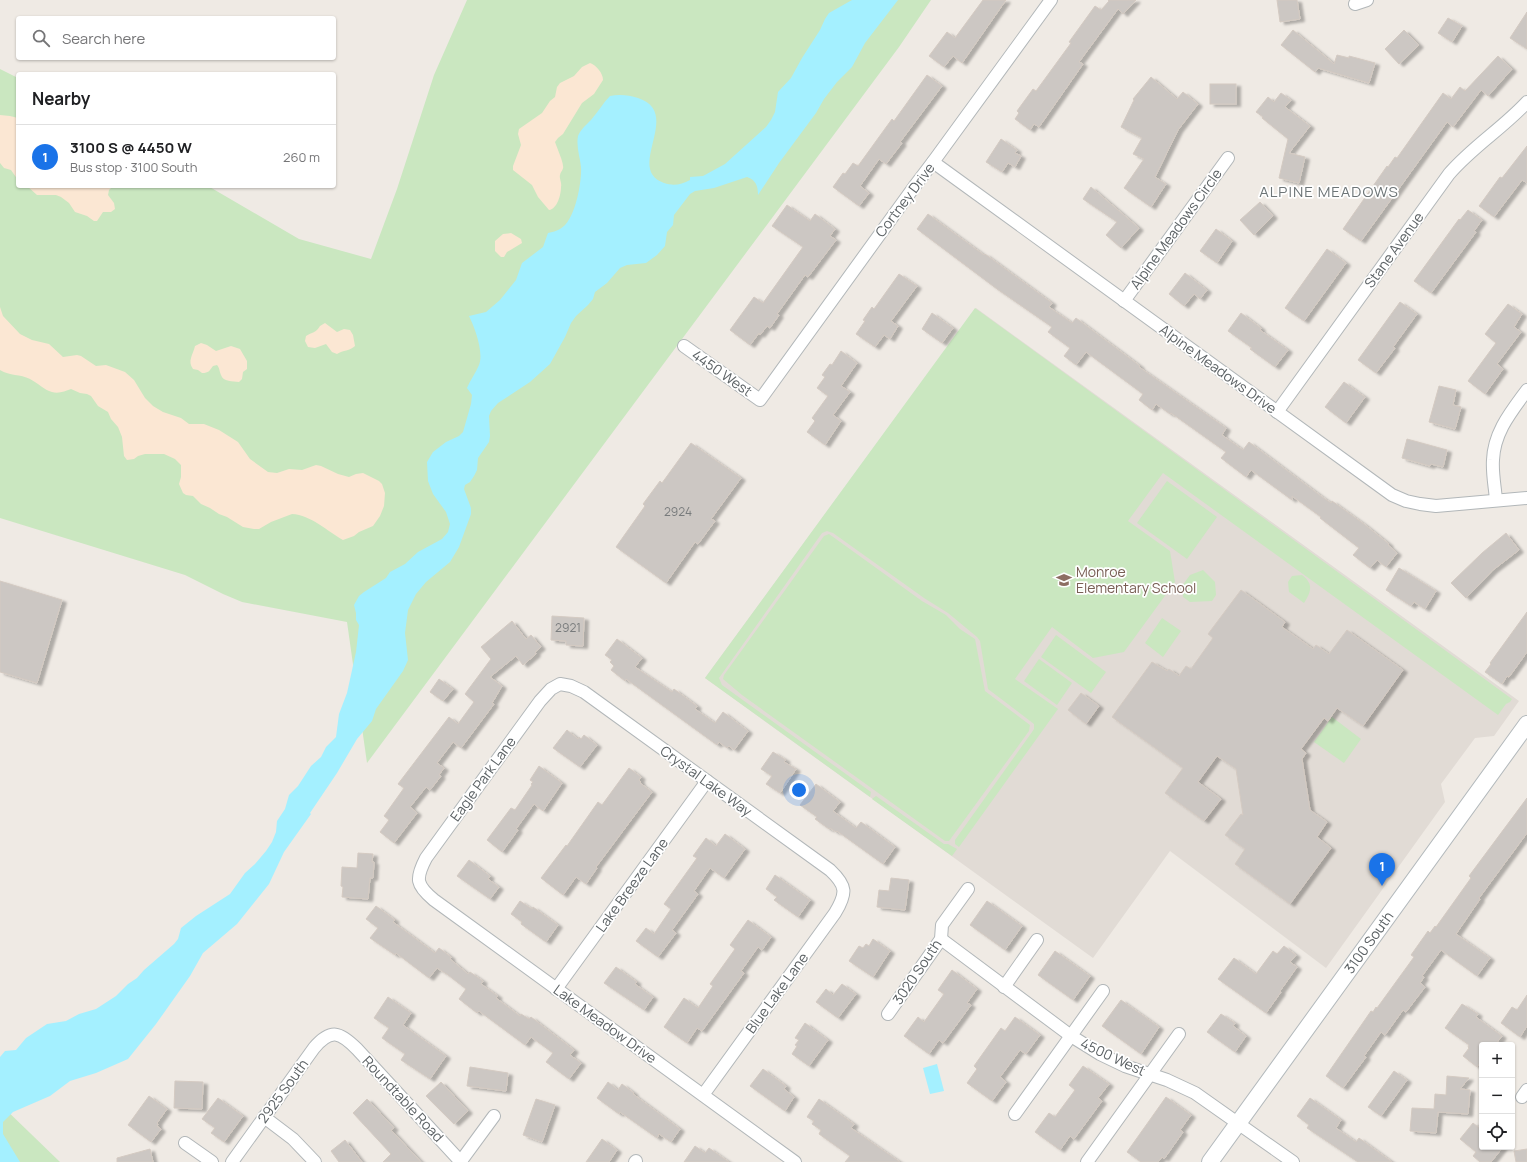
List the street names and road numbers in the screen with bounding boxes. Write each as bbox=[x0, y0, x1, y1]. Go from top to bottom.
street label: Cortney Drive bbox=[870, 159, 939, 241]
street label: Alpine Meadows Circle bbox=[1125, 165, 1226, 293]
street label: Stane Avenue bbox=[1360, 208, 1427, 291]
street label: Alpine Meadows Drive bbox=[1156, 320, 1281, 417]
street label: 4450 West bbox=[688, 345, 757, 401]
street label: Eagle Park Lane bbox=[445, 733, 520, 825]
street label: Crystal Lake Way bbox=[657, 741, 756, 821]
street label: Lake Breeze Lane bbox=[591, 834, 672, 936]
street label: 3100 South bbox=[1340, 907, 1397, 977]
street label: 3020 South bbox=[888, 935, 945, 1008]
street label: Blue Lake Lane bbox=[741, 949, 812, 1037]
street label: Lake Meadow Drive bbox=[550, 980, 661, 1067]
street label: 4500 West bbox=[1078, 1033, 1149, 1080]
street label: Roundtable Road bbox=[359, 1052, 448, 1146]
street label: 2925 South bbox=[253, 1055, 312, 1127]

